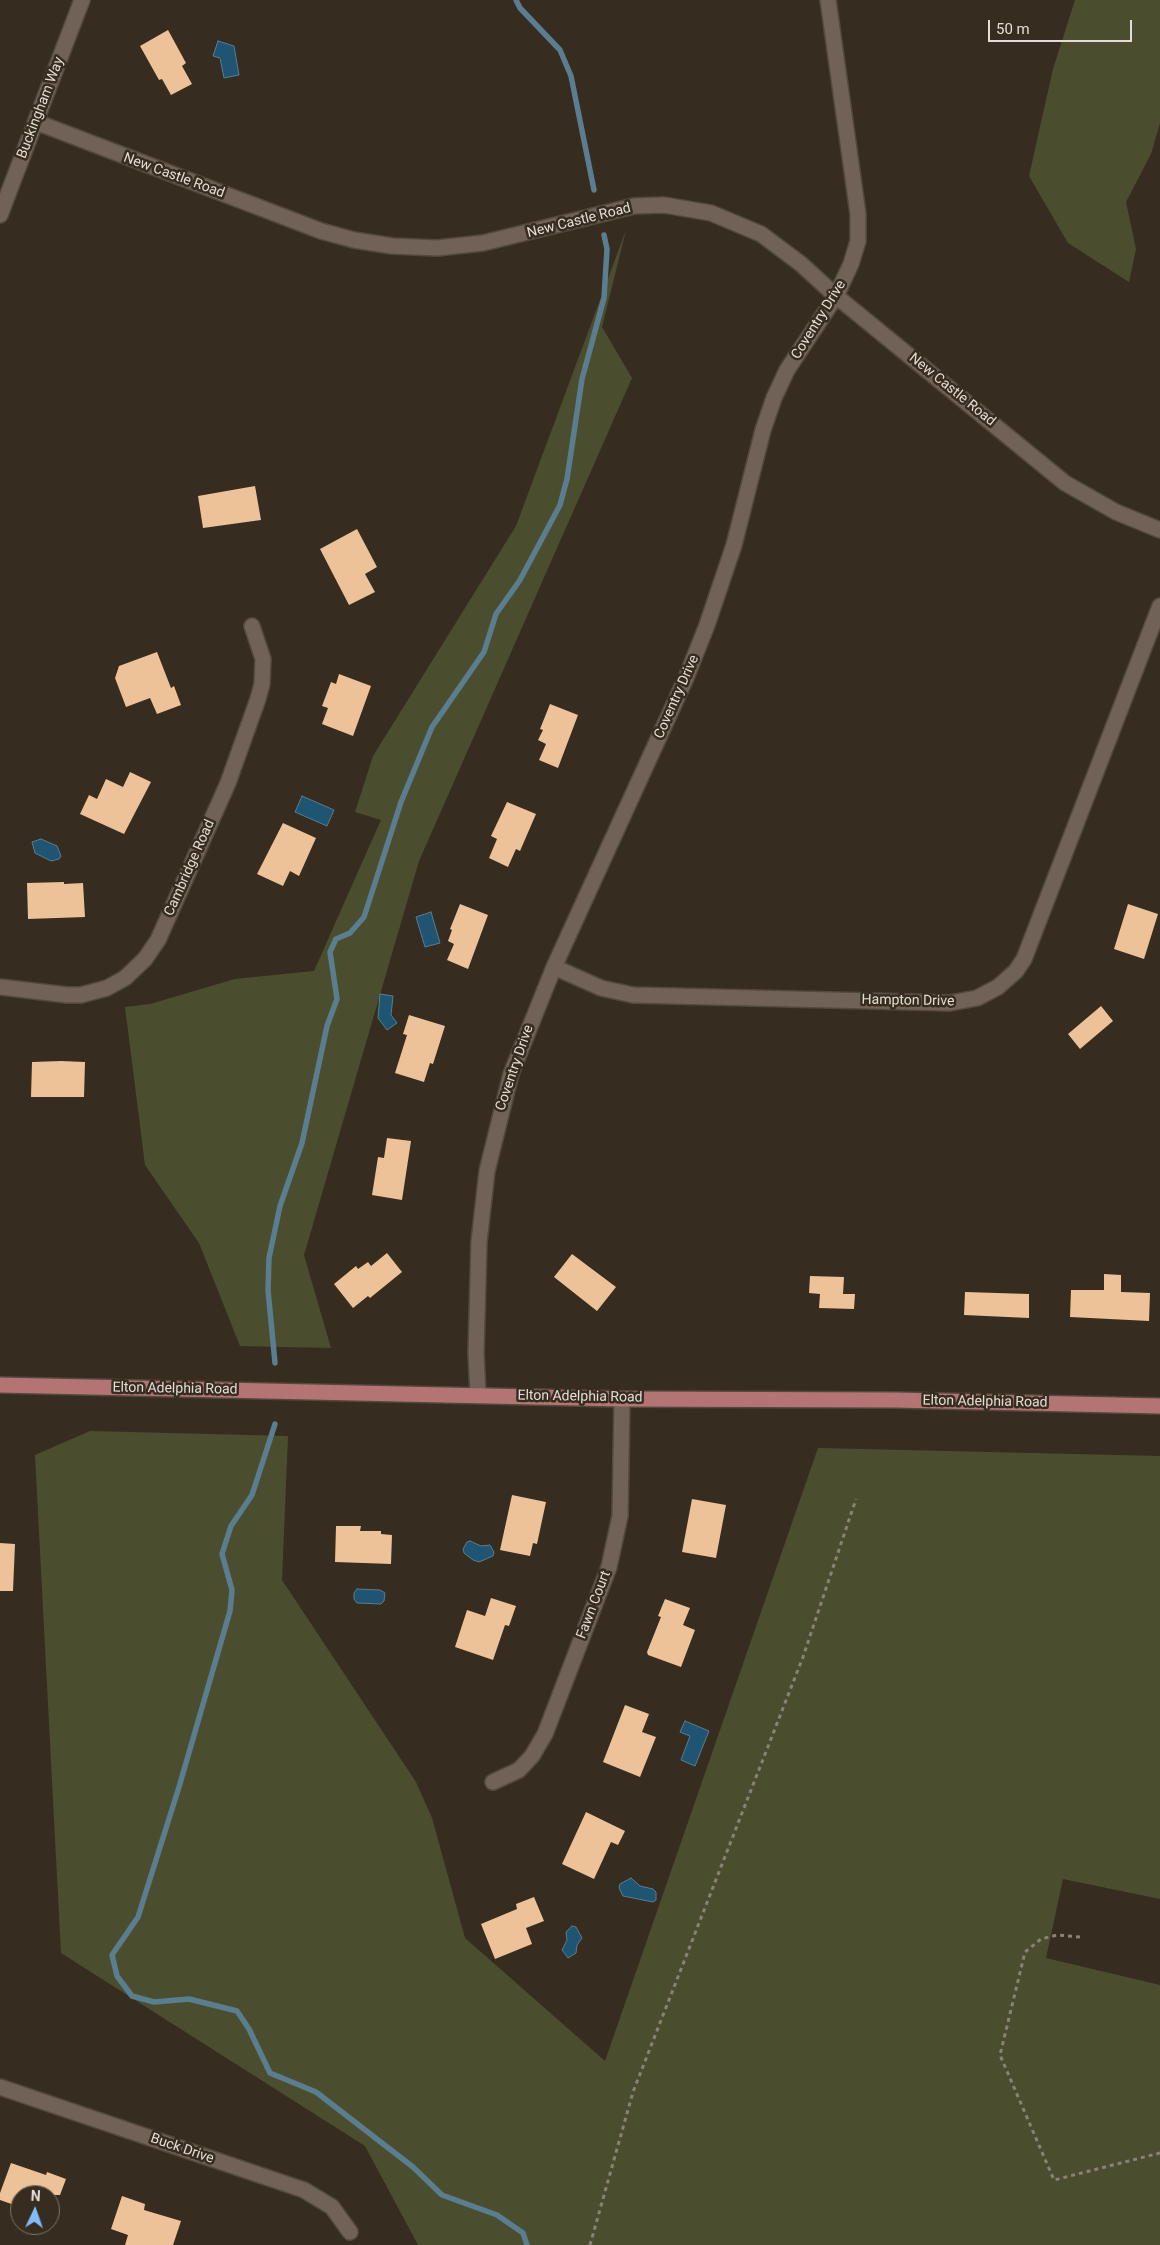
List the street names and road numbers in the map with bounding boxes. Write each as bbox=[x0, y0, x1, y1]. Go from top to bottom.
street label: Buckingham Way bbox=[14, 55, 68, 161]
street label: New Castle Road bbox=[121, 150, 227, 202]
street label: New Castle Road bbox=[525, 200, 633, 242]
street label: Coventry Drive bbox=[788, 277, 850, 363]
street label: New Castle Road bbox=[905, 350, 999, 430]
street label: Coventry Drive bbox=[651, 653, 703, 741]
street label: Cambridge Road bbox=[161, 817, 219, 919]
street label: Hampton Drive bbox=[861, 992, 955, 1010]
street label: Coventry Drive bbox=[492, 1023, 538, 1113]
street label: Elton Adelphia Road bbox=[112, 1380, 238, 1398]
street label: Elton Adelphia Road bbox=[517, 1388, 643, 1406]
street label: Elton Adelphia Road bbox=[922, 1393, 1048, 1411]
street label: Fawn Court bbox=[573, 1569, 615, 1641]
street label: Buck Drive bbox=[148, 2130, 216, 2168]

